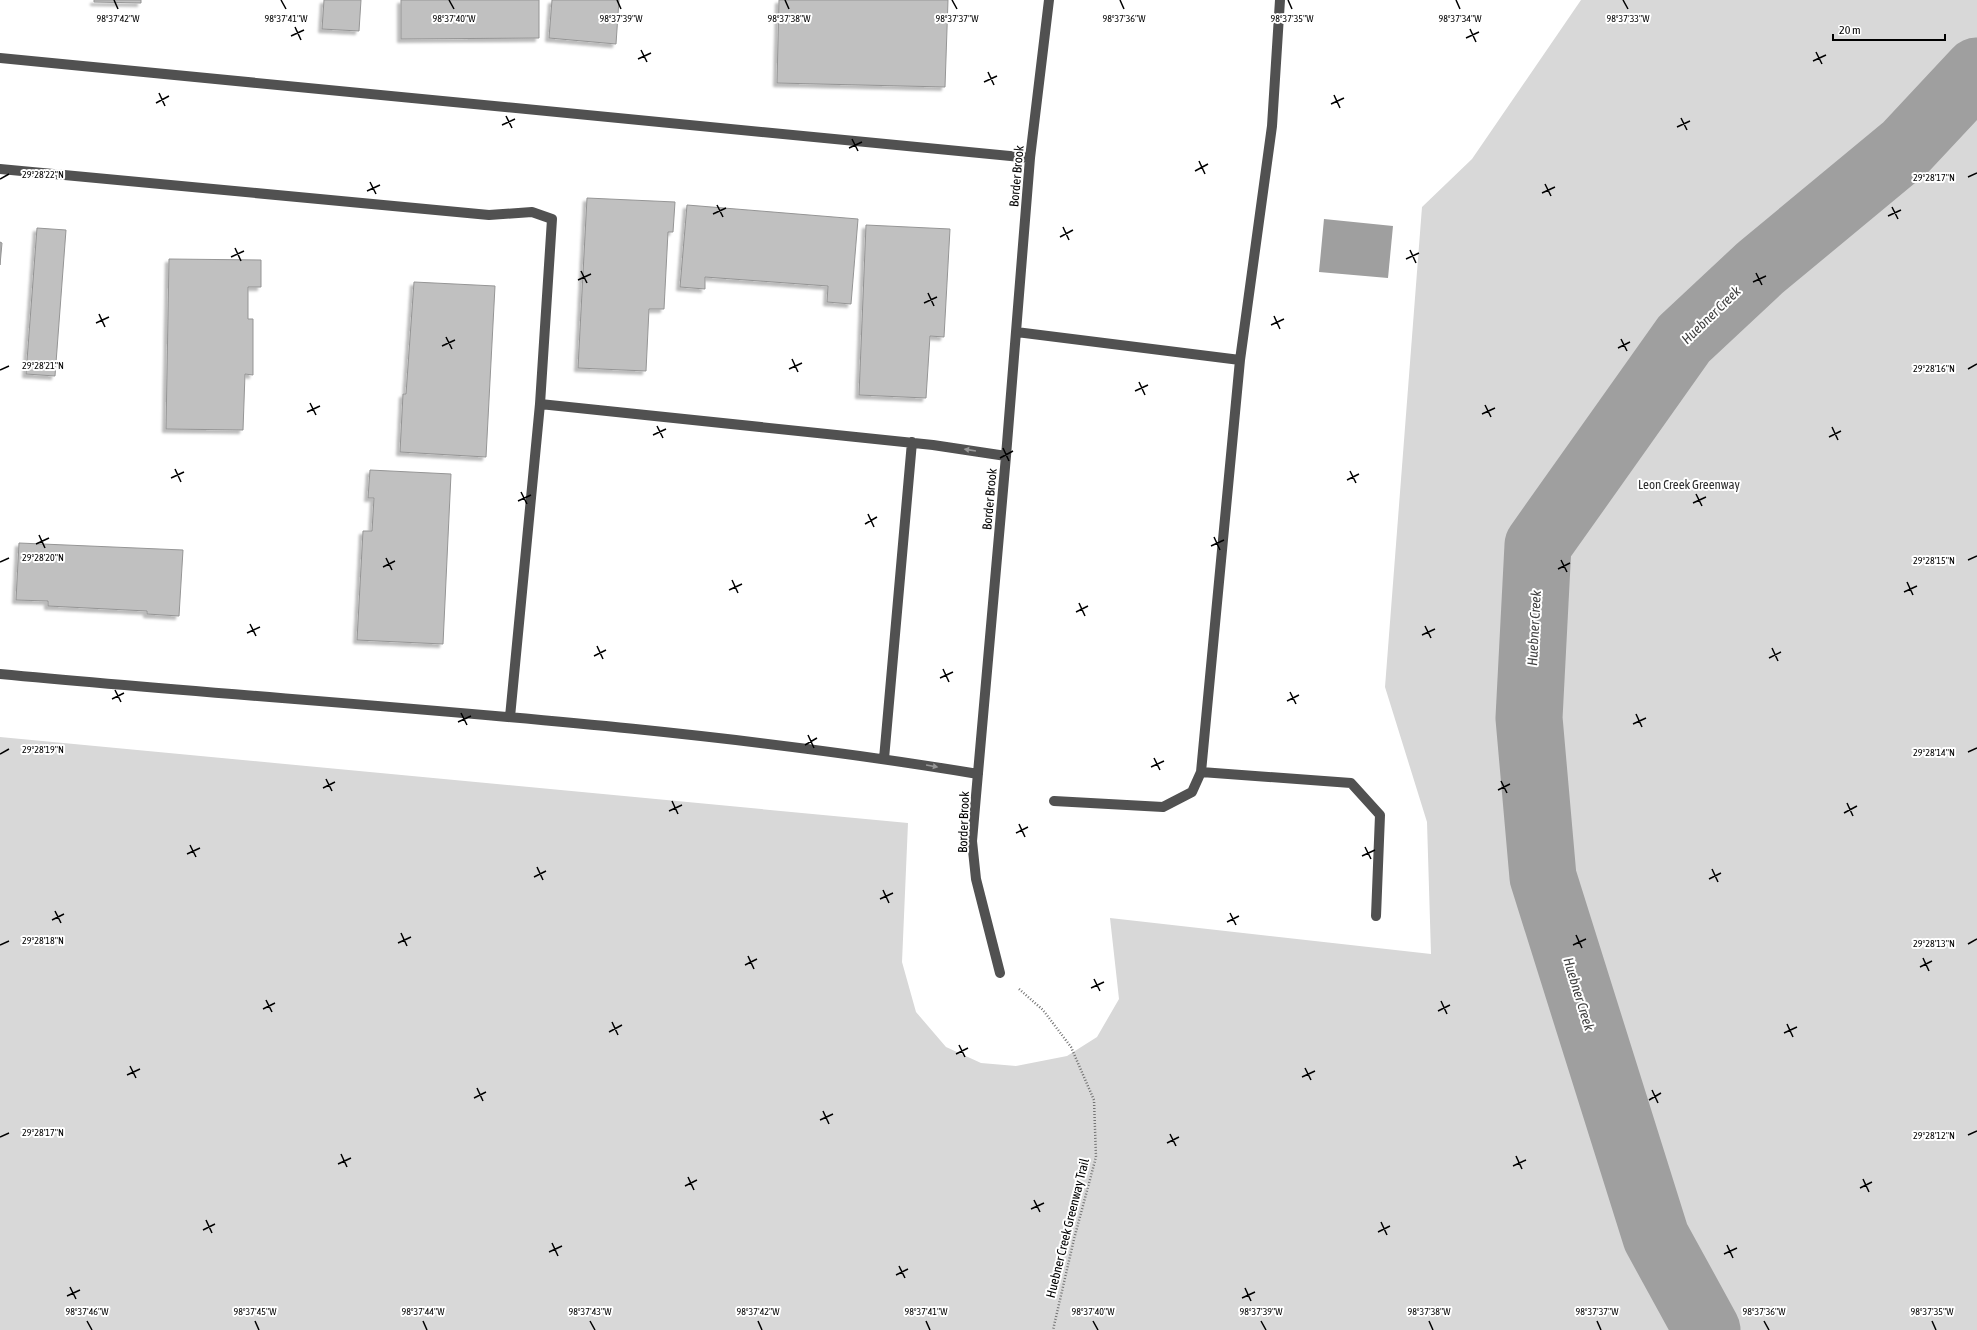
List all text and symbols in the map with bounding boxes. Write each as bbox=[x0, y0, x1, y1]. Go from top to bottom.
text: 98°37'42"W bbox=[96, 13, 140, 24]
text: 98°37'41"W bbox=[264, 13, 308, 24]
text: 98°37'40"W bbox=[432, 13, 476, 24]
text: 98°37'39"W bbox=[599, 13, 643, 24]
text: 98°37'38"W bbox=[767, 13, 811, 24]
text: 98°37'37"W bbox=[935, 13, 979, 24]
text: 98°37'36"W bbox=[1102, 13, 1146, 24]
text: 98°37'35"W bbox=[1270, 13, 1314, 24]
text: 98°37'34"W bbox=[1438, 13, 1482, 24]
text: 98°37'33"W bbox=[1606, 13, 1650, 24]
scale bar bbox=[1833, 16, 1945, 42]
text: 20 m bbox=[1839, 23, 1861, 37]
street label: Border Brook bbox=[1006, 144, 1027, 207]
text: 29°28'22"N bbox=[22, 169, 64, 180]
text: 29°28'17"N bbox=[1913, 172, 1955, 183]
water label: Huebner Creek bbox=[1678, 282, 1744, 347]
text: 29°28'21"N bbox=[22, 360, 64, 371]
text: 29°28'16"N bbox=[1913, 363, 1955, 374]
one-way arrow bbox=[963, 447, 976, 453]
street label: Border Brook bbox=[979, 467, 1000, 530]
park label: Leon Creek Greenway bbox=[1638, 477, 1741, 492]
text: 29°28'20"N bbox=[22, 552, 64, 563]
text: 29°28'15"N bbox=[1913, 555, 1955, 566]
water label: Huebner Creek bbox=[1524, 589, 1544, 666]
text: 29°28'19"N bbox=[22, 744, 64, 755]
text: 29°28'14"N bbox=[1913, 747, 1955, 758]
one-way arrow bbox=[926, 763, 938, 769]
street label: Border Brook bbox=[955, 791, 972, 853]
text: 29°28'18"N bbox=[22, 935, 64, 946]
text: 29°28'13"N bbox=[1913, 938, 1955, 949]
water label: Huebner Creek bbox=[1560, 955, 1598, 1033]
text: 29°28'17"N bbox=[22, 1127, 64, 1138]
text: 29°28'12"N bbox=[1913, 1130, 1955, 1141]
street label: Huebner Creek Greenway Trail bbox=[1043, 1156, 1092, 1299]
text: 98°37'46"W bbox=[65, 1306, 109, 1317]
text: 98°37'45"W bbox=[233, 1306, 277, 1317]
text: 98°37'44"W bbox=[401, 1306, 445, 1317]
text: 98°37'43"W bbox=[568, 1306, 612, 1317]
text: 98°37'42"W bbox=[736, 1306, 780, 1317]
text: 98°37'41"W bbox=[904, 1306, 948, 1317]
text: 98°37'40"W bbox=[1071, 1306, 1115, 1317]
text: 98°37'39"W bbox=[1239, 1306, 1283, 1317]
text: 98°37'38"W bbox=[1407, 1306, 1451, 1317]
text: 98°37'37"W bbox=[1575, 1306, 1619, 1317]
text: 98°37'36"W bbox=[1742, 1306, 1786, 1317]
text: 98°37'35"W bbox=[1910, 1306, 1954, 1317]

